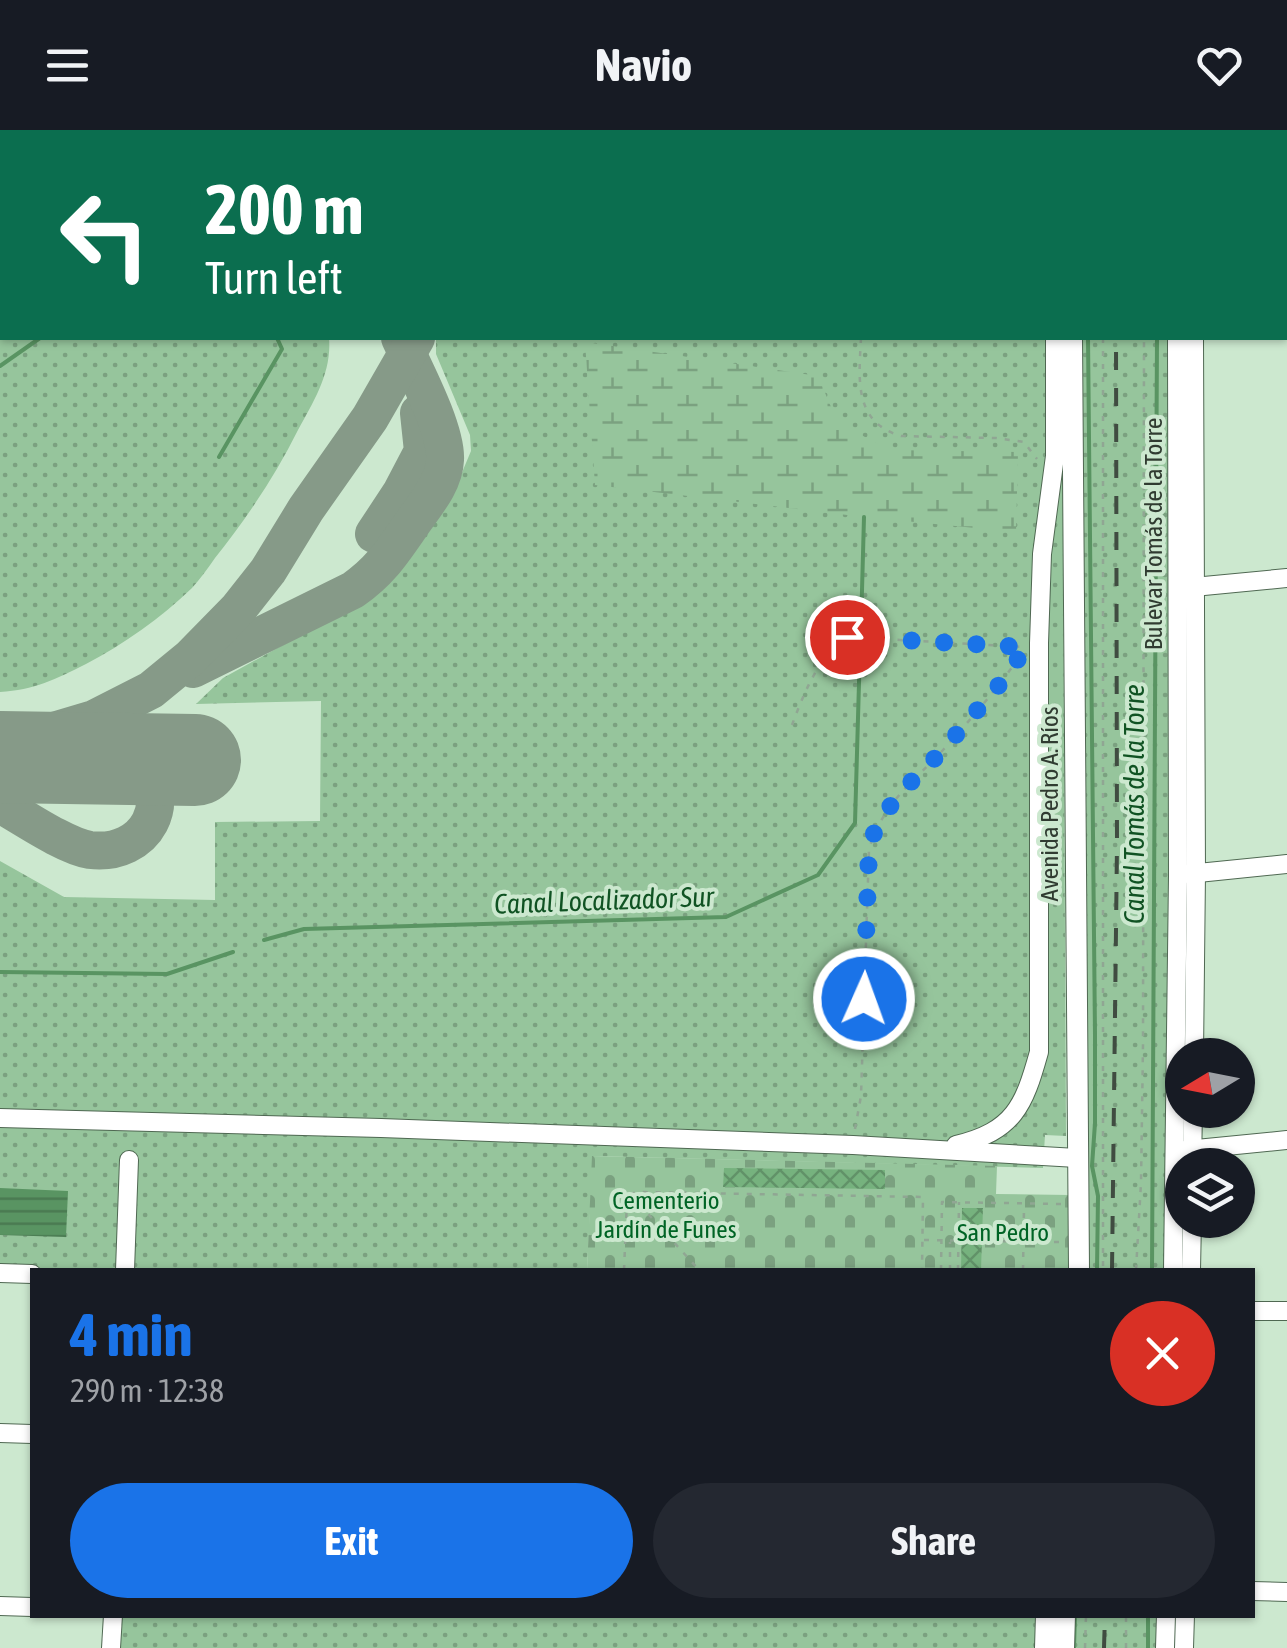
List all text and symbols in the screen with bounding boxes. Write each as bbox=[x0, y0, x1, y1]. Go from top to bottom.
icon: menu bbox=[40, 38, 95, 93]
icon: heart bbox=[1192, 38, 1247, 93]
text: Navio bbox=[595, 39, 692, 91]
text: 200 m bbox=[205, 169, 364, 249]
icon: left bbox=[40, 170, 170, 300]
text: Turn left bbox=[205, 252, 343, 304]
street label: Bulevar Tomás de la Torre bbox=[1139, 418, 1167, 650]
pin bbox=[805, 595, 890, 680]
icon: arrive bbox=[820, 610, 875, 665]
water label: Canal Tomás de la Torre bbox=[1118, 684, 1150, 924]
street label: Avenida Pedro A. Ríos bbox=[1035, 706, 1063, 902]
water label: Canal Localizador Sur bbox=[494, 880, 716, 920]
position arrow bbox=[812, 947, 916, 1051]
north arrow bbox=[1165, 1038, 1255, 1128]
map controls bbox=[1165, 1038, 1255, 1238]
button: layers bbox=[1165, 1148, 1255, 1238]
park label: Cementerio Jardín de Funes bbox=[596, 1186, 737, 1243]
park label: San Pedro bbox=[957, 1218, 1049, 1246]
text: 4 min bbox=[70, 1300, 193, 1369]
button: close bbox=[1110, 1301, 1215, 1406]
text: 290 m · 12:38 bbox=[70, 1372, 224, 1409]
button: Exit bbox=[70, 1483, 633, 1598]
button: Share bbox=[653, 1483, 1215, 1598]

